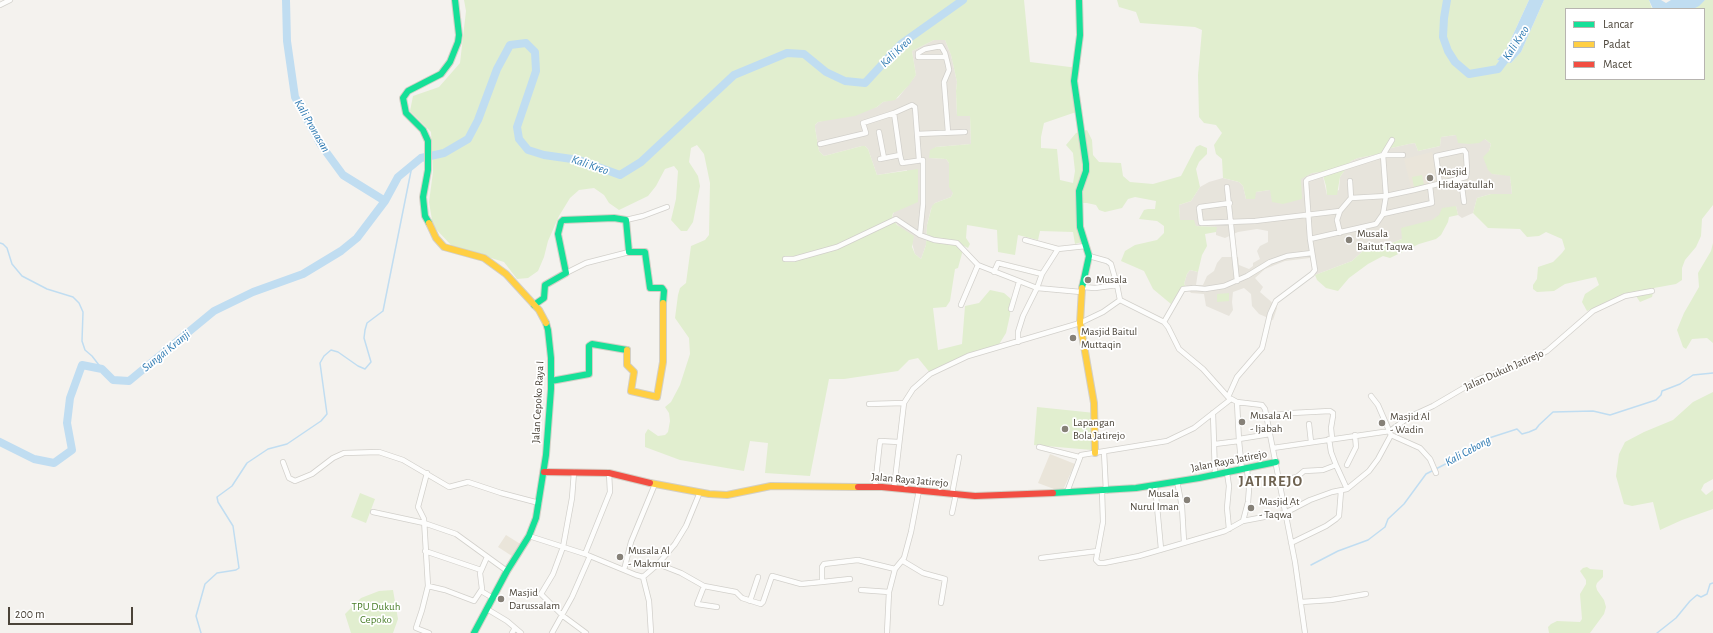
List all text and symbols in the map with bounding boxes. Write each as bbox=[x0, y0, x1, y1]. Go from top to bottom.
legend bbox=[1565, 8, 1705, 80]
text: Lancar bbox=[1603, 18, 1633, 30]
water label: Kali Kreo bbox=[1500, 23, 1532, 63]
water label: Kali Kreo bbox=[877, 34, 915, 70]
text: Padat bbox=[1603, 38, 1630, 50]
text: Macet bbox=[1603, 58, 1632, 70]
water label: Kali Pronasan bbox=[291, 97, 333, 155]
water label: Kali Kreo bbox=[570, 152, 610, 178]
place label: Masjid Hidayatullah bbox=[1438, 165, 1494, 191]
marker: Masjid Hidayatullah bbox=[1425, 173, 1435, 183]
place label: Musala Baitut Taqwa bbox=[1357, 227, 1413, 253]
marker: Musala Baitut Taqwa bbox=[1344, 235, 1354, 245]
place label: Musala bbox=[1096, 273, 1127, 287]
marker: Musala bbox=[1083, 275, 1093, 285]
place label: Masjid Baitul Muttaqin bbox=[1081, 325, 1137, 351]
water label: Sungai Kranji bbox=[139, 327, 193, 375]
marker: Masjid Baitul Muttaqin bbox=[1068, 333, 1078, 343]
street label: Jalan Dukuh Jatirejo bbox=[1462, 347, 1546, 393]
street label: Jalan Cepoko Raya I bbox=[529, 361, 547, 443]
place label: Musala Al - Ijabah bbox=[1250, 409, 1292, 435]
place label: Masjid Al - Wadin bbox=[1390, 410, 1430, 436]
place label: Lapangan Bola Jatirejo bbox=[1073, 416, 1125, 442]
marker: Musala Al - Ijabah bbox=[1237, 417, 1247, 427]
marker: Masjid Al - Wadin bbox=[1377, 418, 1387, 428]
marker: Lapangan Bola Jatirejo bbox=[1060, 424, 1070, 434]
water label: Kali Cebong bbox=[1443, 433, 1493, 469]
street label: Jalan Raya Jatirejo bbox=[1190, 447, 1268, 475]
street label: Jalan Raya Jatirejo bbox=[871, 470, 949, 490]
district label: JATIREJO bbox=[1239, 472, 1303, 490]
place label: Musala Nurul Iman bbox=[1130, 487, 1179, 513]
marker: Musala Nurul Iman bbox=[1182, 495, 1192, 505]
place label: Masjid At - Taqwa bbox=[1259, 495, 1299, 521]
marker: Masjid At - Taqwa bbox=[1246, 503, 1256, 513]
place label: Musala Al - Makmur bbox=[628, 544, 670, 570]
marker: Musala Al - Makmur bbox=[615, 552, 625, 562]
place label: Masjid Darussalam bbox=[509, 586, 560, 612]
marker: Masjid Darussalam bbox=[496, 594, 506, 604]
scale bar bbox=[10, 599, 135, 625]
park label: TPU Dukuh Cepoko bbox=[352, 600, 400, 626]
text: 200 m bbox=[15, 608, 45, 620]

